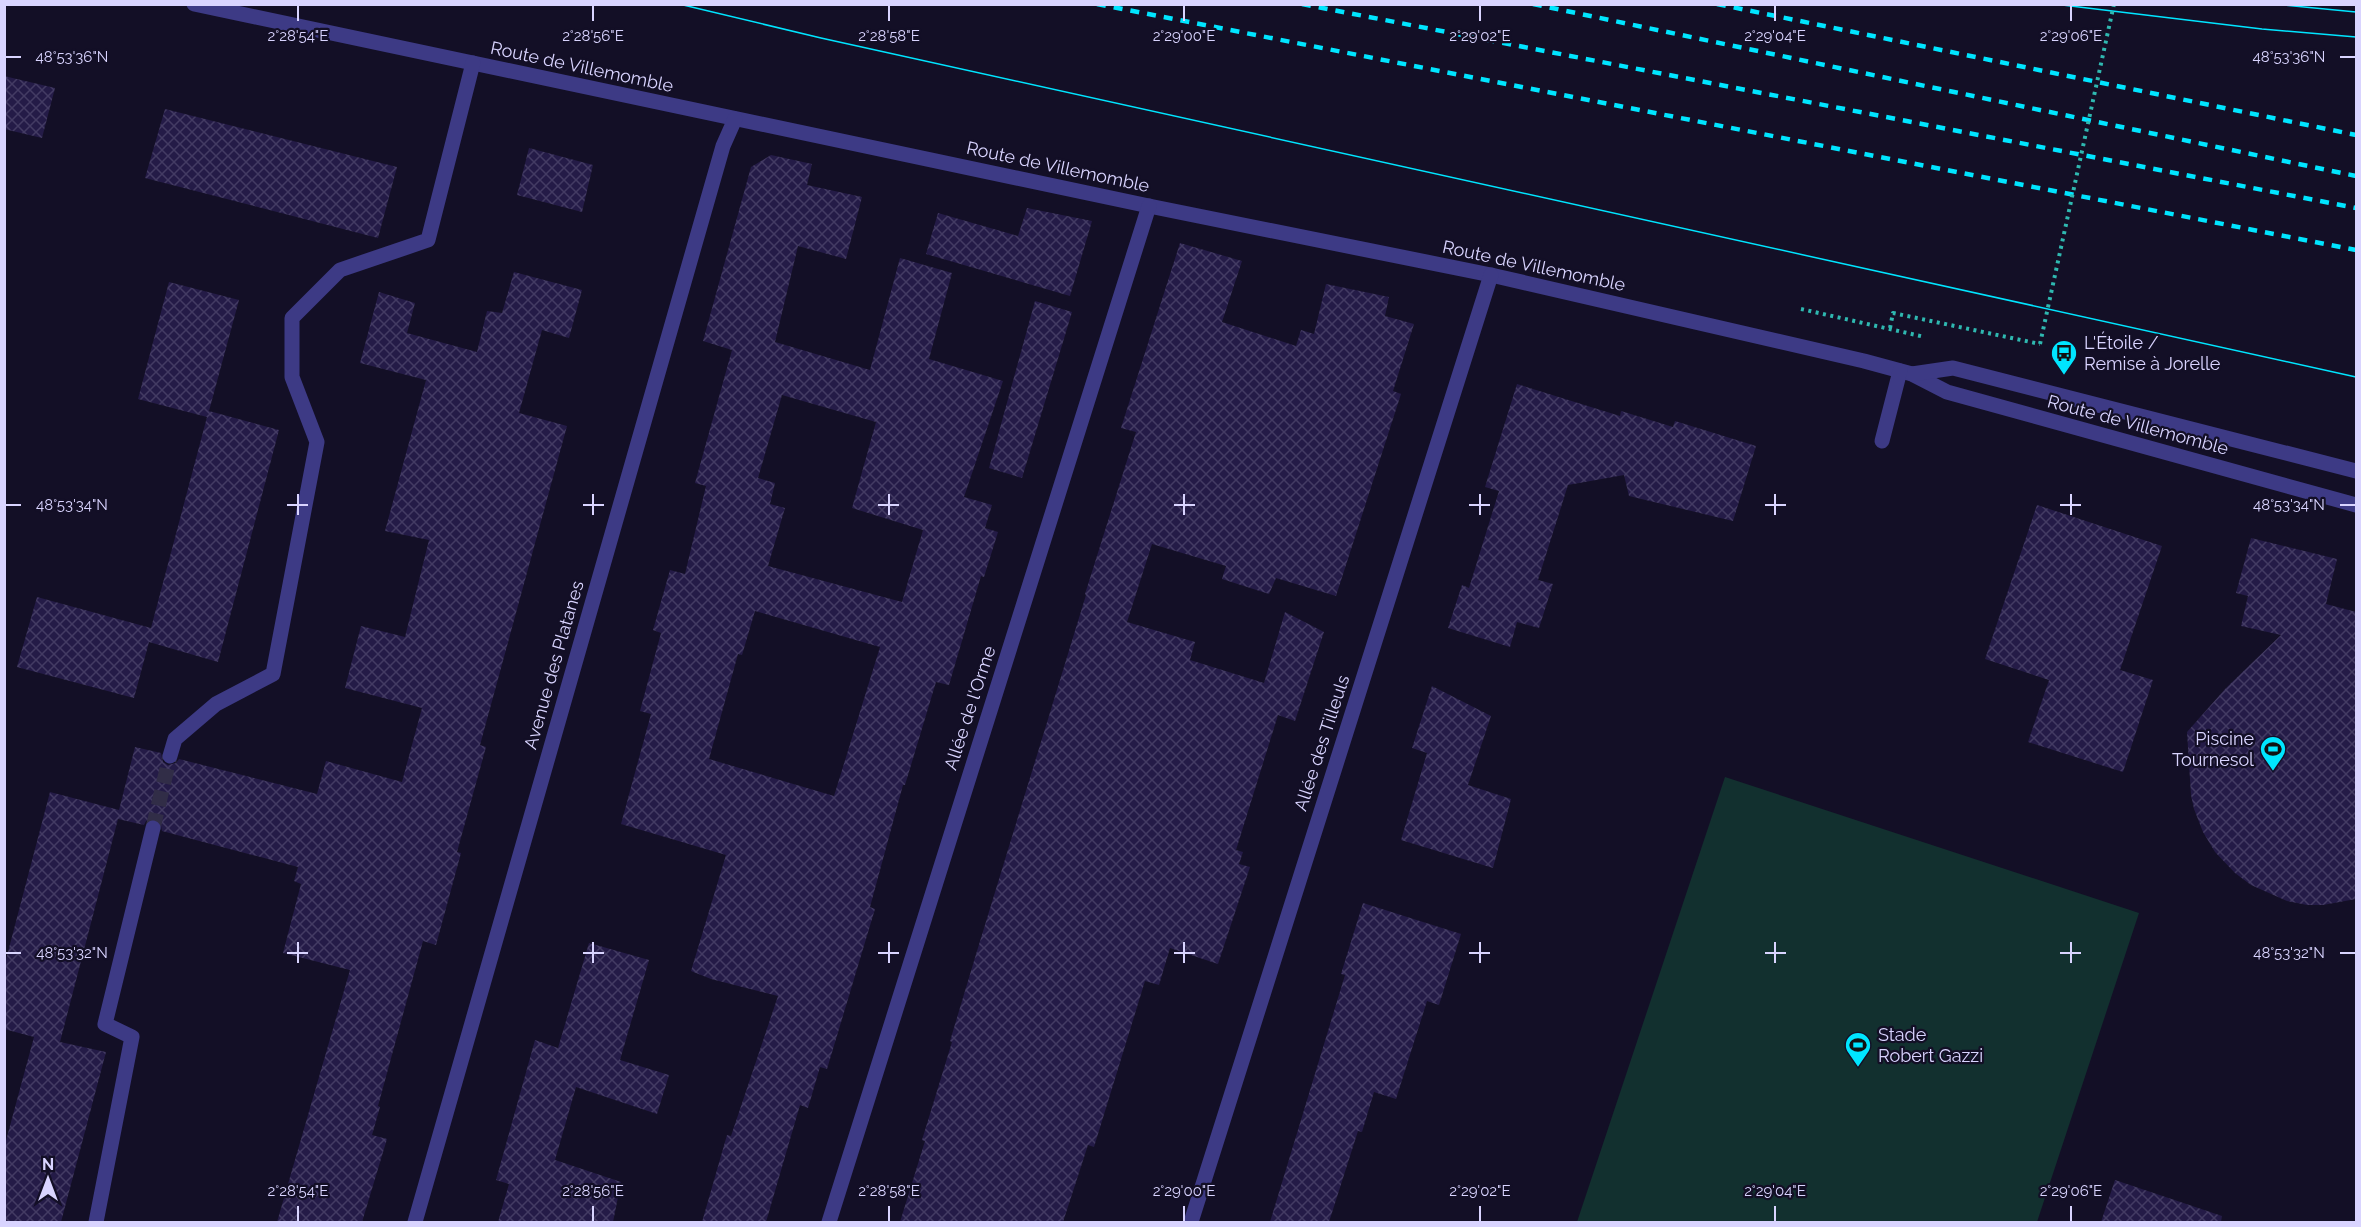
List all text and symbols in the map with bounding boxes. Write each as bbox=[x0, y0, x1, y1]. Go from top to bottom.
text: 2°28'54"E bbox=[268, 27, 328, 45]
text: 2°28'56"E bbox=[562, 27, 624, 45]
text: 2°28'58"E bbox=[858, 27, 920, 45]
text: 2°29'00"E bbox=[1153, 27, 1215, 45]
text: 2°29'02"E bbox=[1449, 27, 1511, 45]
text: 2°29'04"E bbox=[1744, 27, 1806, 45]
text: 2°29'06"E bbox=[2040, 27, 2102, 45]
street label: Route de Villemomble bbox=[489, 37, 676, 96]
text: 48°53'36"N bbox=[36, 48, 108, 66]
text: 48°53'36"N bbox=[2253, 48, 2325, 66]
street label: Route de Villemomble bbox=[965, 137, 1152, 196]
street label: Route de Villemomble bbox=[1441, 236, 1628, 295]
place label: L'Étoile / Remise à Jorelle bbox=[2084, 331, 2221, 374]
bus stop icon: L'Étoile / Remise à Jorelle bbox=[2049, 338, 2079, 376]
street label: Route de Villemomble bbox=[2045, 390, 2231, 459]
text: 48°53'34"N bbox=[36, 496, 108, 514]
text: 48°53'34"N bbox=[2253, 496, 2325, 514]
street label: Avenue des Platanes bbox=[519, 578, 588, 751]
street label: Allée de l'Orme bbox=[940, 643, 1000, 772]
street label: Allée des Tilleuls bbox=[1290, 672, 1354, 813]
place label: Piscine Tournesol bbox=[2172, 728, 2254, 770]
sports icon: Piscine Tournesol bbox=[2258, 734, 2288, 772]
text: 48°53'32"N bbox=[36, 944, 108, 962]
text: 48°53'32"N bbox=[2253, 944, 2325, 962]
place label: Stade Robert Gazzi bbox=[1878, 1024, 1983, 1066]
sports icon: Stade Robert Gazzi bbox=[1843, 1030, 1873, 1068]
north arrow bbox=[18, 1149, 78, 1209]
text: N bbox=[42, 1155, 54, 1174]
text: 2°28'54"E bbox=[268, 1182, 328, 1200]
text: 2°28'56"E bbox=[562, 1182, 624, 1200]
text: 2°28'58"E bbox=[858, 1182, 920, 1200]
text: 2°29'00"E bbox=[1153, 1182, 1215, 1200]
text: 2°29'02"E bbox=[1449, 1182, 1511, 1200]
text: 2°29'04"E bbox=[1744, 1182, 1806, 1200]
text: 2°29'06"E bbox=[2040, 1182, 2102, 1200]

